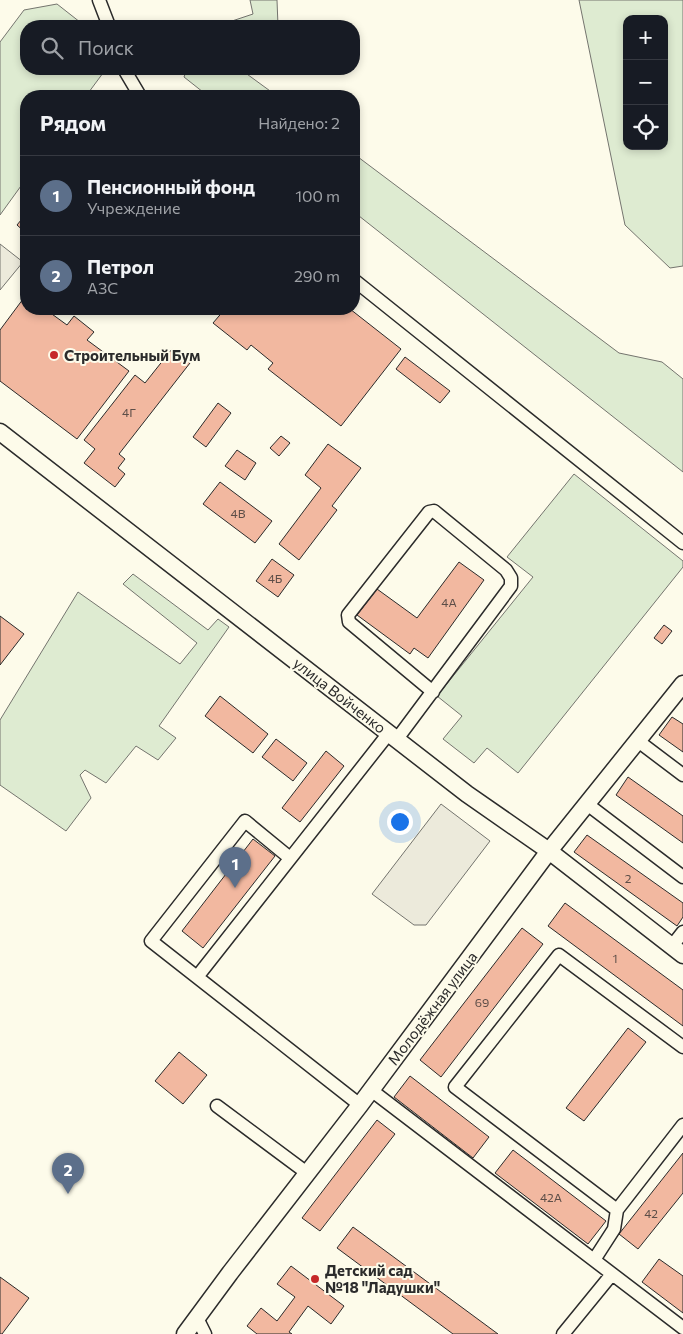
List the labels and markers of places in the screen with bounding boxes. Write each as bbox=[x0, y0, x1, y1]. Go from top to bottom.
place label: Строительный Бум bbox=[64, 346, 200, 364]
marker: Строительный Бум bbox=[48, 349, 60, 361]
pin: 1 bbox=[219, 847, 251, 888]
pin: 2 bbox=[52, 1153, 84, 1194]
place label: Детский сад №18 "Ладушки" bbox=[325, 1261, 440, 1296]
marker: Детский сад №18 "Ладушки" bbox=[309, 1273, 321, 1285]

